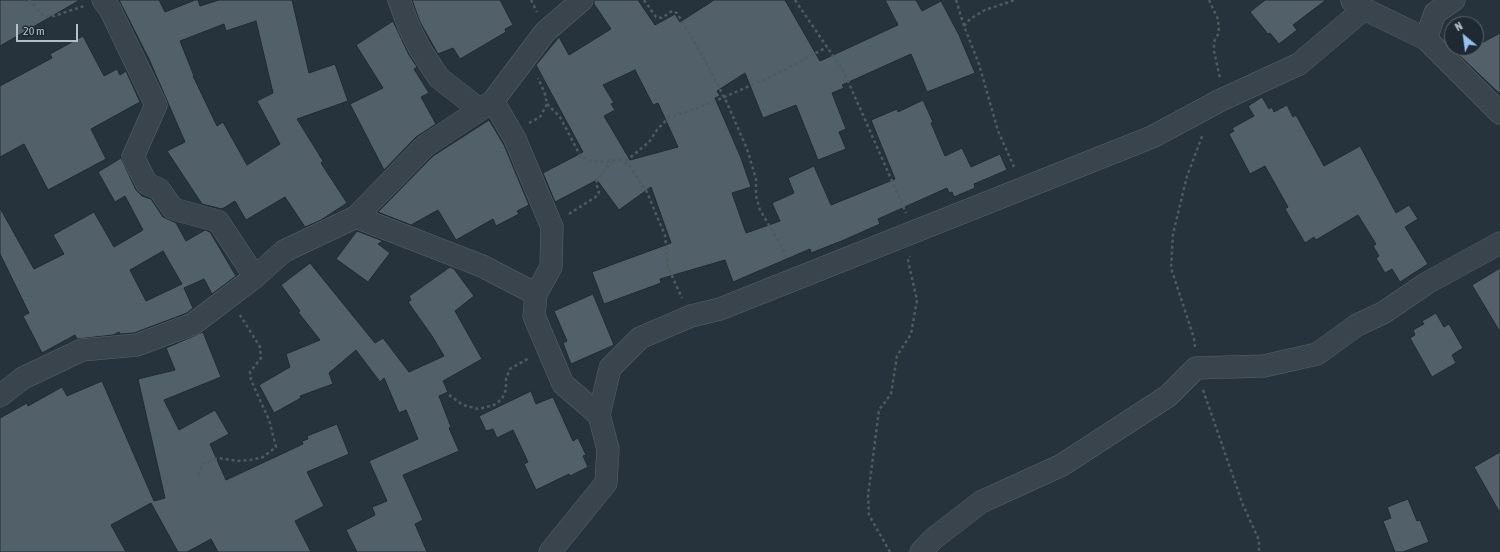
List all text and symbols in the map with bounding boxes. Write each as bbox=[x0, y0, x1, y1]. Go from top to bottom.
scale bar bbox=[18, 16, 80, 42]
north arrow bbox=[1444, 16, 1484, 56]
text: N bbox=[1453, 20, 1464, 33]
text: 20 m bbox=[23, 24, 45, 38]

